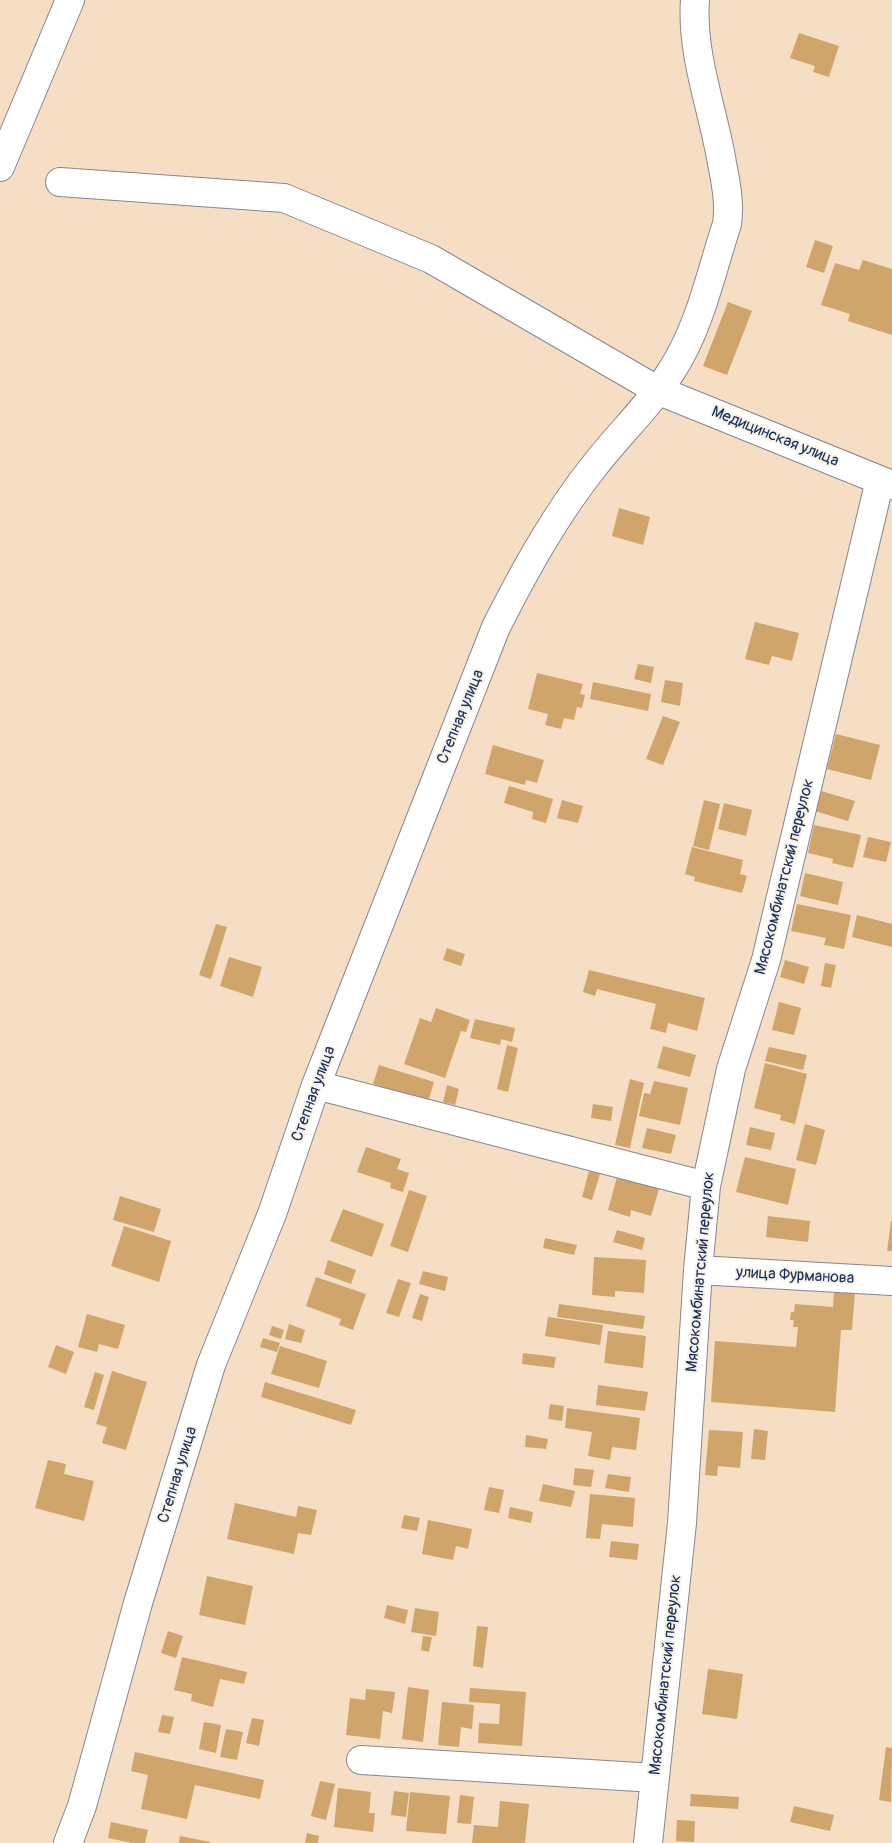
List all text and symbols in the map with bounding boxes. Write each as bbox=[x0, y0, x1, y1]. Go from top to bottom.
street label: Медицинская улица bbox=[708, 403, 842, 471]
street label: Степная улица bbox=[433, 667, 489, 767]
street label: Мясокомбинатский переулок bbox=[751, 777, 819, 977]
street label: Степная улица bbox=[288, 1044, 340, 1144]
street label: Мясокомбинатский переулок bbox=[683, 1171, 719, 1373]
street label: улица Фурманова bbox=[735, 1263, 855, 1289]
street label: Степная улица bbox=[154, 1424, 202, 1526]
street label: Мясокомбинатский переулок bbox=[646, 1574, 686, 1776]

